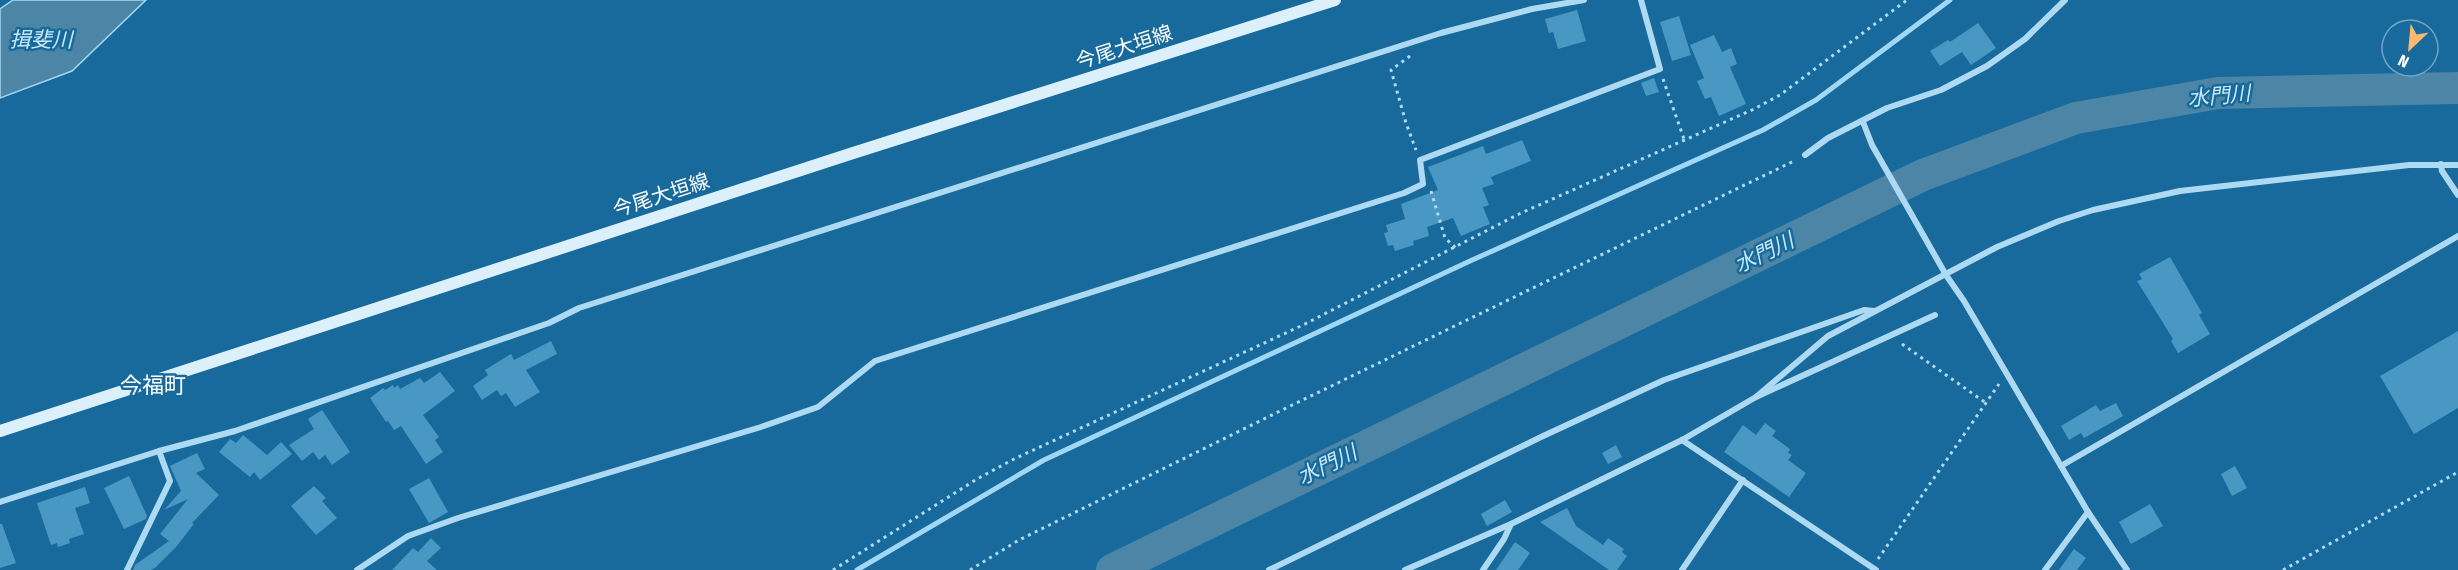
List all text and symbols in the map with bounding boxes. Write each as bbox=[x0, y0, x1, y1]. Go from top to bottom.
north arrow bbox=[2380, 18, 2440, 78]
street label: 今尾大垣線 bbox=[1073, 20, 1175, 74]
water label: 揖斐川 bbox=[10, 27, 74, 53]
text: N bbox=[2395, 50, 2412, 72]
water label: 水門川 bbox=[2186, 80, 2254, 112]
street label: 今尾大垣線 bbox=[610, 168, 712, 222]
water label: 水門川 bbox=[1730, 227, 1800, 278]
district label: 今福町 bbox=[120, 372, 186, 399]
water label: 水門川 bbox=[1293, 439, 1363, 490]

